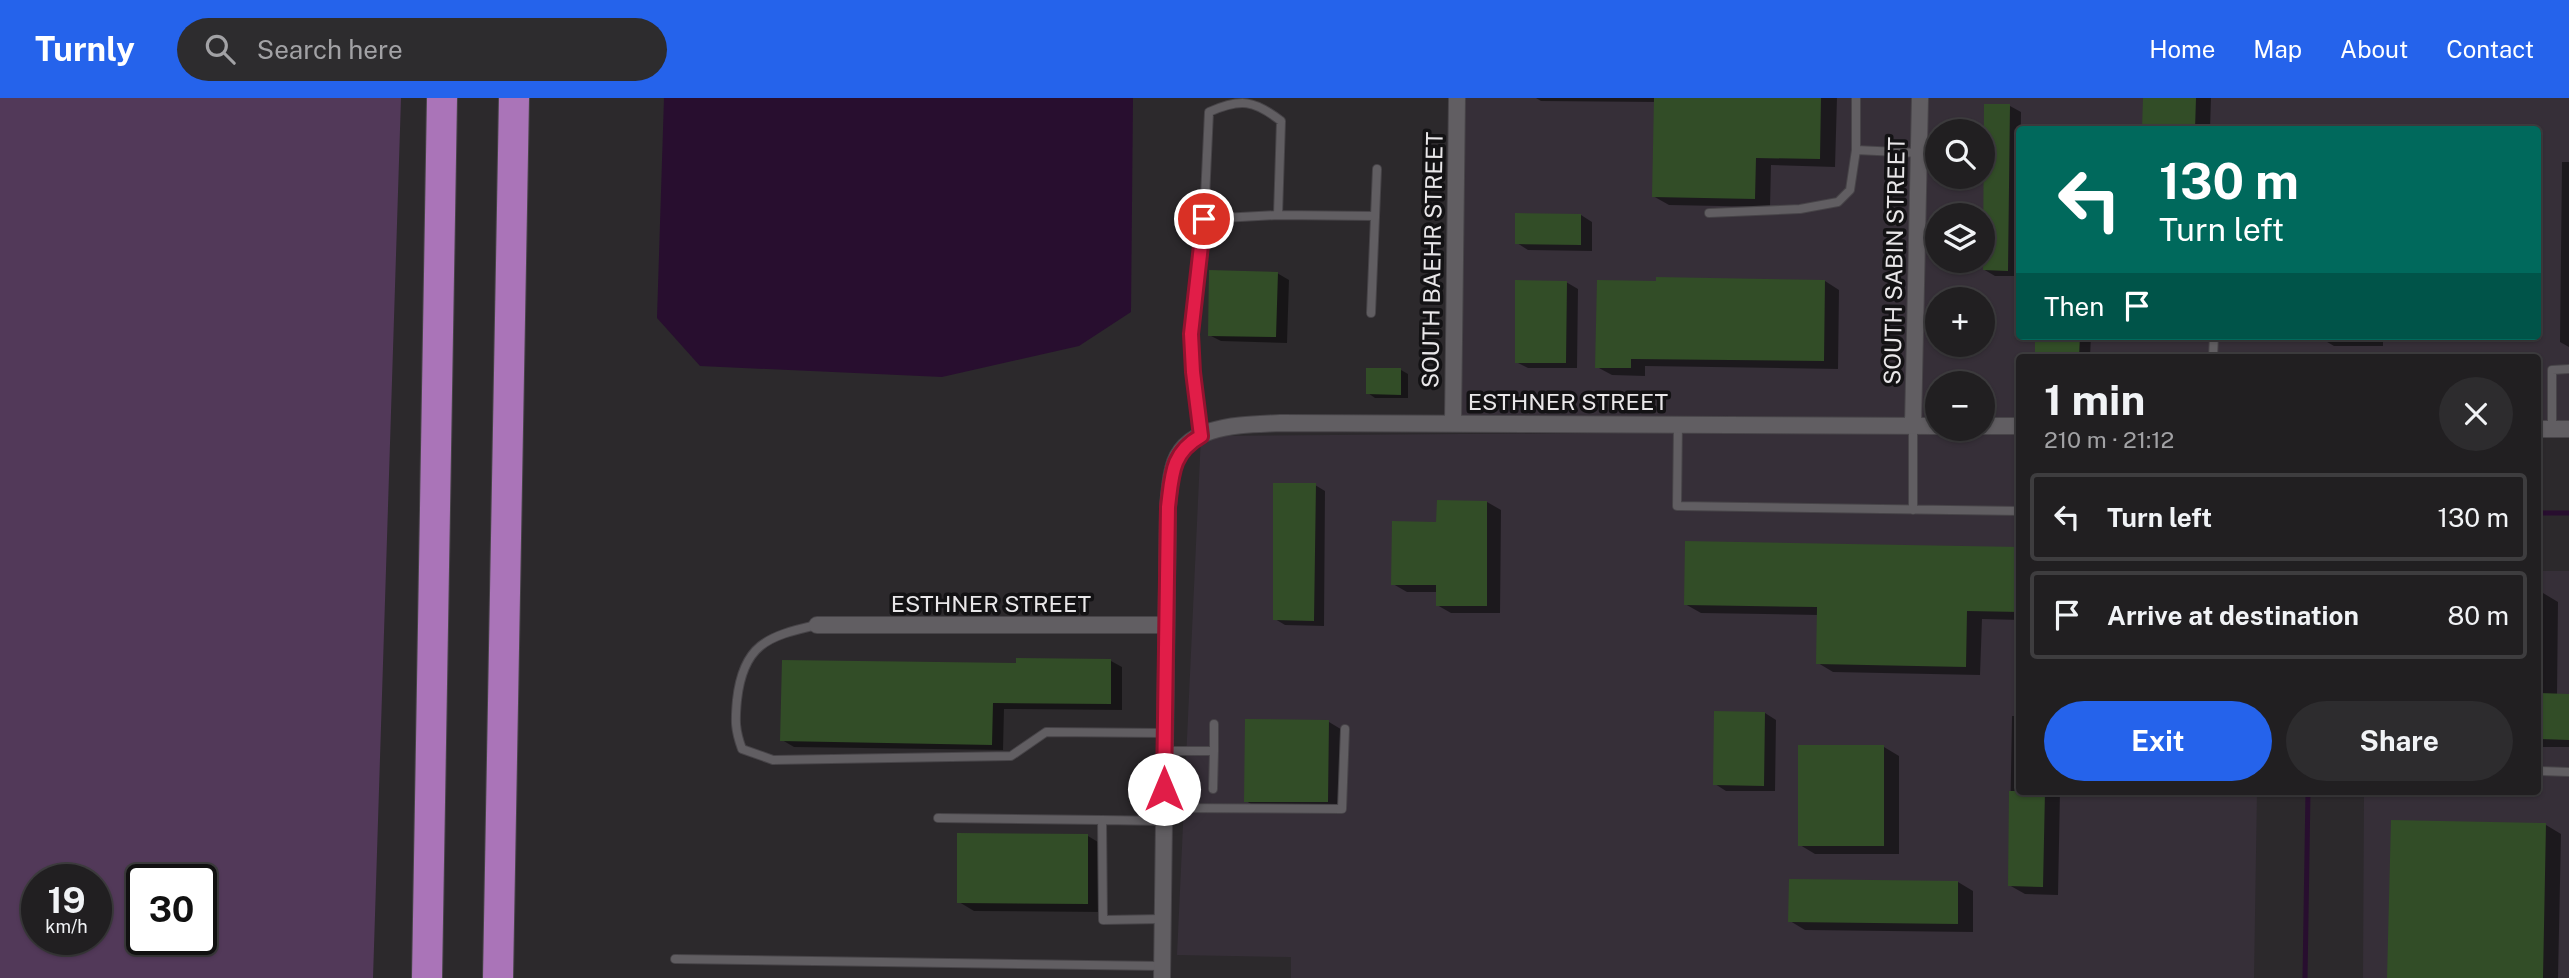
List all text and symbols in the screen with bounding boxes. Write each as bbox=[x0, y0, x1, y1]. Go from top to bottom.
search box bbox=[177, 18, 667, 81]
text: Turnly bbox=[35, 30, 135, 68]
icon: search bbox=[201, 30, 239, 68]
text: Search here bbox=[257, 34, 403, 65]
text: Home bbox=[2149, 35, 2215, 63]
text: Map bbox=[2253, 35, 2302, 63]
text: About bbox=[2340, 35, 2408, 63]
text: Contact bbox=[2446, 35, 2534, 63]
map controls bbox=[1925, 119, 1995, 441]
button: search bbox=[1925, 119, 1995, 189]
street label: SOUTH BAEHR STREET bbox=[1416, 131, 1448, 388]
street label: SOUTH SABIN STREET bbox=[1878, 136, 1910, 385]
text: 130 m bbox=[2159, 152, 2299, 210]
icon: left bbox=[2044, 154, 2135, 245]
pin bbox=[1174, 189, 1234, 249]
icon: arrive bbox=[1185, 200, 1223, 238]
button: layers bbox=[1925, 203, 1995, 273]
text: Turn left bbox=[2159, 211, 2284, 248]
button: + bbox=[1925, 287, 1995, 357]
icon: arrive bbox=[2118, 287, 2156, 325]
text: Then bbox=[2044, 291, 2104, 322]
button: − bbox=[1925, 371, 1995, 441]
text: 1 min bbox=[2044, 375, 2145, 424]
button: close bbox=[2439, 377, 2513, 451]
street label: ESTHNER STREET bbox=[1468, 388, 1669, 415]
text: 210 m · 21:12 bbox=[2044, 426, 2174, 453]
icon: left bbox=[2048, 498, 2086, 536]
text: Turn left bbox=[2107, 502, 2212, 533]
text: 130 m bbox=[2437, 502, 2509, 533]
street label: ESTHNER STREET bbox=[891, 590, 1092, 617]
icon: arrive bbox=[2048, 596, 2086, 634]
text: Arrive at destination bbox=[2107, 600, 2359, 631]
text: 80 m bbox=[2448, 600, 2509, 631]
button: Exit bbox=[2044, 701, 2272, 781]
button: Share bbox=[2286, 701, 2513, 781]
position arrow bbox=[1127, 752, 1201, 826]
speed limit sign: 30 bbox=[126, 864, 217, 955]
text: 19 bbox=[47, 880, 86, 921]
text: km/h bbox=[45, 916, 88, 937]

